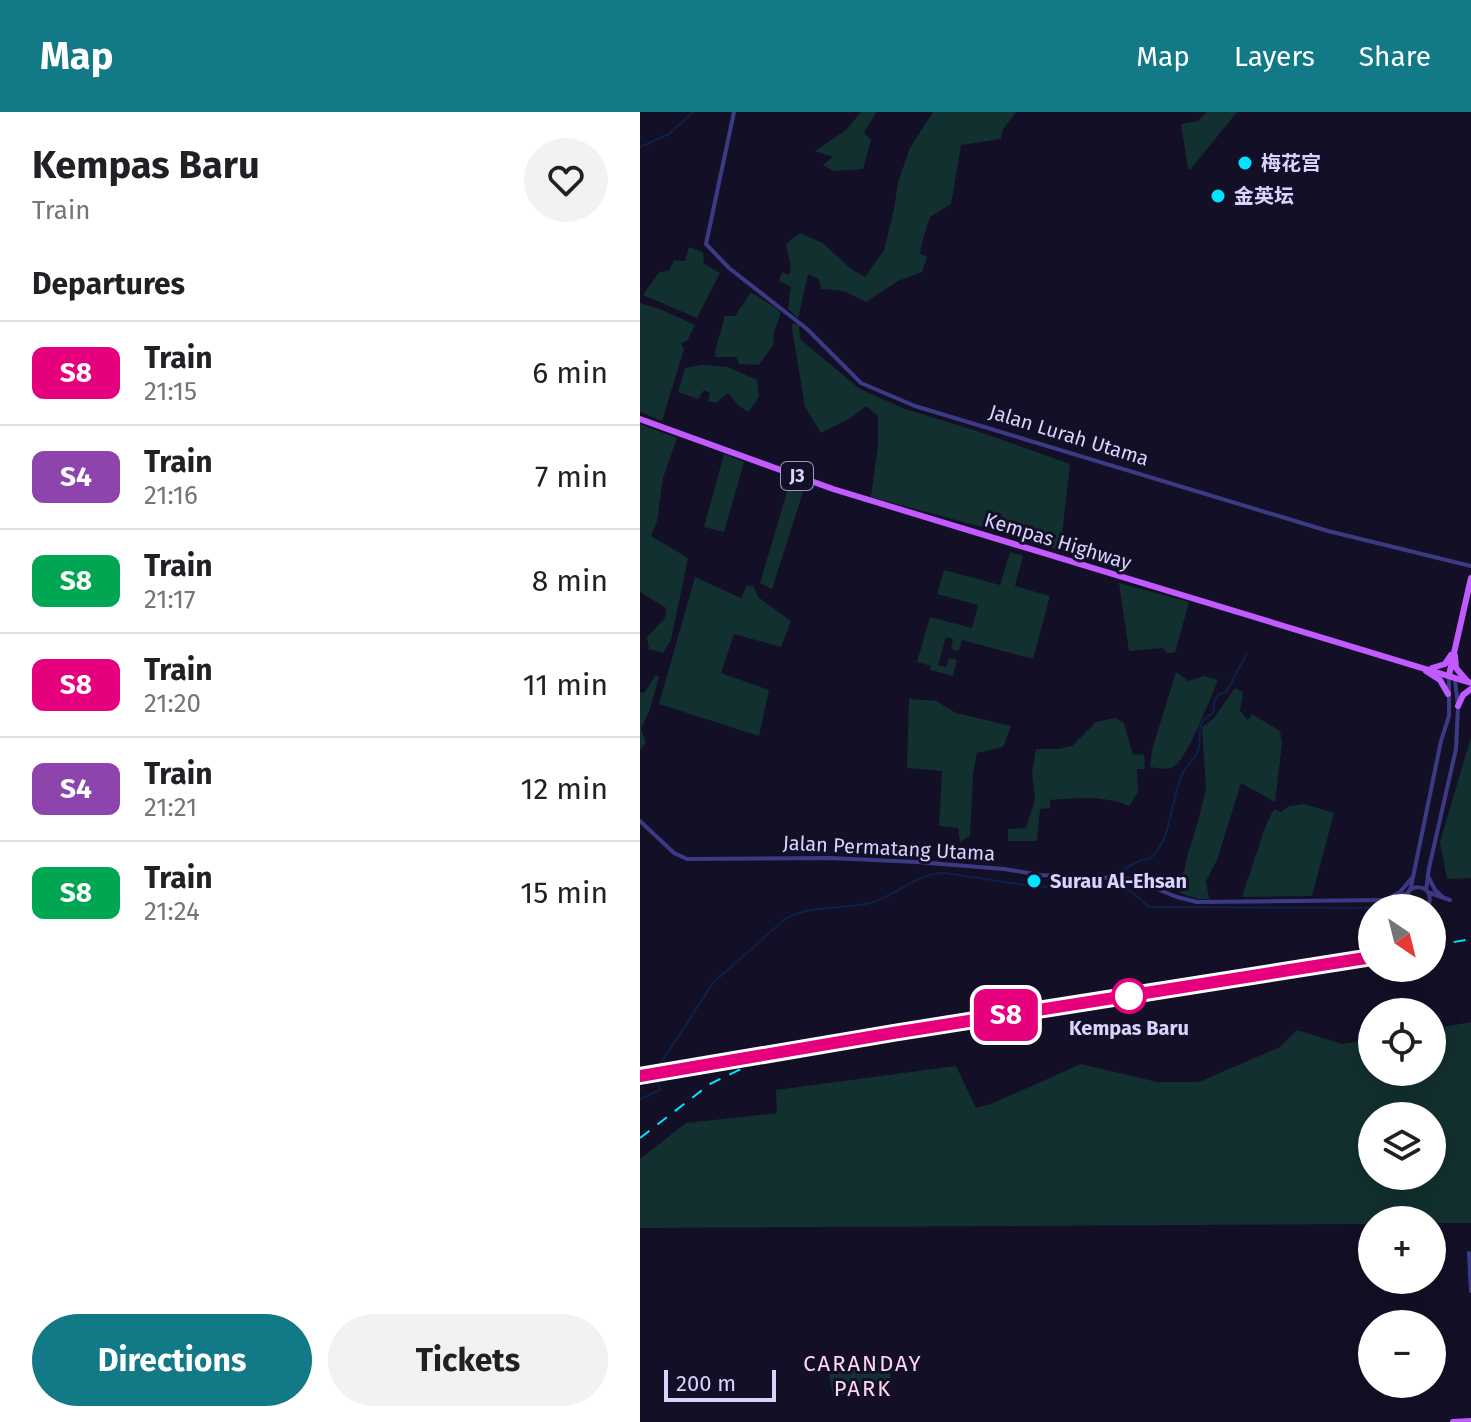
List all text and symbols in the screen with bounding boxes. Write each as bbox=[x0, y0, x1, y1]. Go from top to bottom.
text: Map bbox=[40, 33, 113, 79]
text: Map bbox=[1136, 40, 1190, 73]
text: Layers bbox=[1234, 40, 1315, 73]
text: Share bbox=[1359, 40, 1431, 73]
button: heart bbox=[524, 138, 608, 222]
text: Kempas Baru bbox=[32, 142, 260, 188]
place label: 梅花宫 bbox=[1261, 151, 1321, 175]
marker: 梅花宫 bbox=[1236, 154, 1254, 172]
place label: 金英坛 bbox=[1234, 184, 1294, 208]
marker: 金英坛 bbox=[1209, 187, 1227, 205]
text: Train bbox=[32, 195, 91, 226]
text: Departures bbox=[32, 266, 185, 302]
text: Train bbox=[144, 340, 213, 376]
text: 6 min bbox=[532, 355, 608, 391]
text: S8 bbox=[60, 356, 92, 389]
text: 21:15 bbox=[144, 376, 197, 407]
street label: Jalan Lurah Utama bbox=[986, 399, 1152, 471]
text: Train bbox=[144, 444, 213, 480]
text: 7 min bbox=[535, 459, 608, 495]
text: S4 bbox=[60, 460, 92, 493]
road number: J3 bbox=[781, 462, 813, 490]
text: 21:16 bbox=[144, 480, 198, 511]
street label: Kempas Highway bbox=[982, 507, 1135, 575]
text: Train bbox=[144, 548, 213, 584]
text: 8 min bbox=[532, 563, 608, 599]
text: S8 bbox=[60, 564, 92, 597]
text: 21:17 bbox=[144, 584, 195, 615]
text: Train bbox=[144, 652, 213, 688]
text: 11 min bbox=[523, 667, 608, 703]
text: S8 bbox=[60, 668, 92, 701]
text: 21:20 bbox=[144, 688, 201, 719]
text: Train bbox=[144, 756, 213, 792]
text: 12 min bbox=[520, 771, 608, 807]
text: S4 bbox=[60, 772, 92, 805]
text: 21:21 bbox=[144, 792, 197, 823]
street label: Jalan Permatang Utama bbox=[782, 830, 996, 866]
text: Train bbox=[144, 860, 213, 896]
place label: Surau Al-Ehsan bbox=[1050, 869, 1187, 893]
marker: Surau Al-Ehsan bbox=[1025, 872, 1043, 890]
text: 15 min bbox=[520, 875, 608, 911]
text: S8 bbox=[60, 876, 92, 909]
north arrow bbox=[1358, 894, 1446, 982]
map controls bbox=[1358, 894, 1446, 1398]
text: 21:24 bbox=[144, 896, 200, 927]
marker: Kempas Baru bbox=[1112, 979, 1146, 1013]
line badge: S8 bbox=[970, 989, 1042, 1041]
text: S8 bbox=[990, 998, 1022, 1031]
button: locate bbox=[1358, 998, 1446, 1086]
place label: Kempas Baru bbox=[1069, 1016, 1189, 1040]
button: layers bbox=[1358, 1102, 1446, 1190]
button: + bbox=[1358, 1206, 1446, 1294]
button: − bbox=[1358, 1310, 1446, 1398]
button: Directions bbox=[32, 1314, 312, 1406]
button: Tickets bbox=[328, 1314, 608, 1406]
district label: CARANDAY PARK bbox=[803, 1350, 923, 1402]
scale bar bbox=[664, 1366, 776, 1402]
text: 200 m bbox=[676, 1370, 736, 1397]

